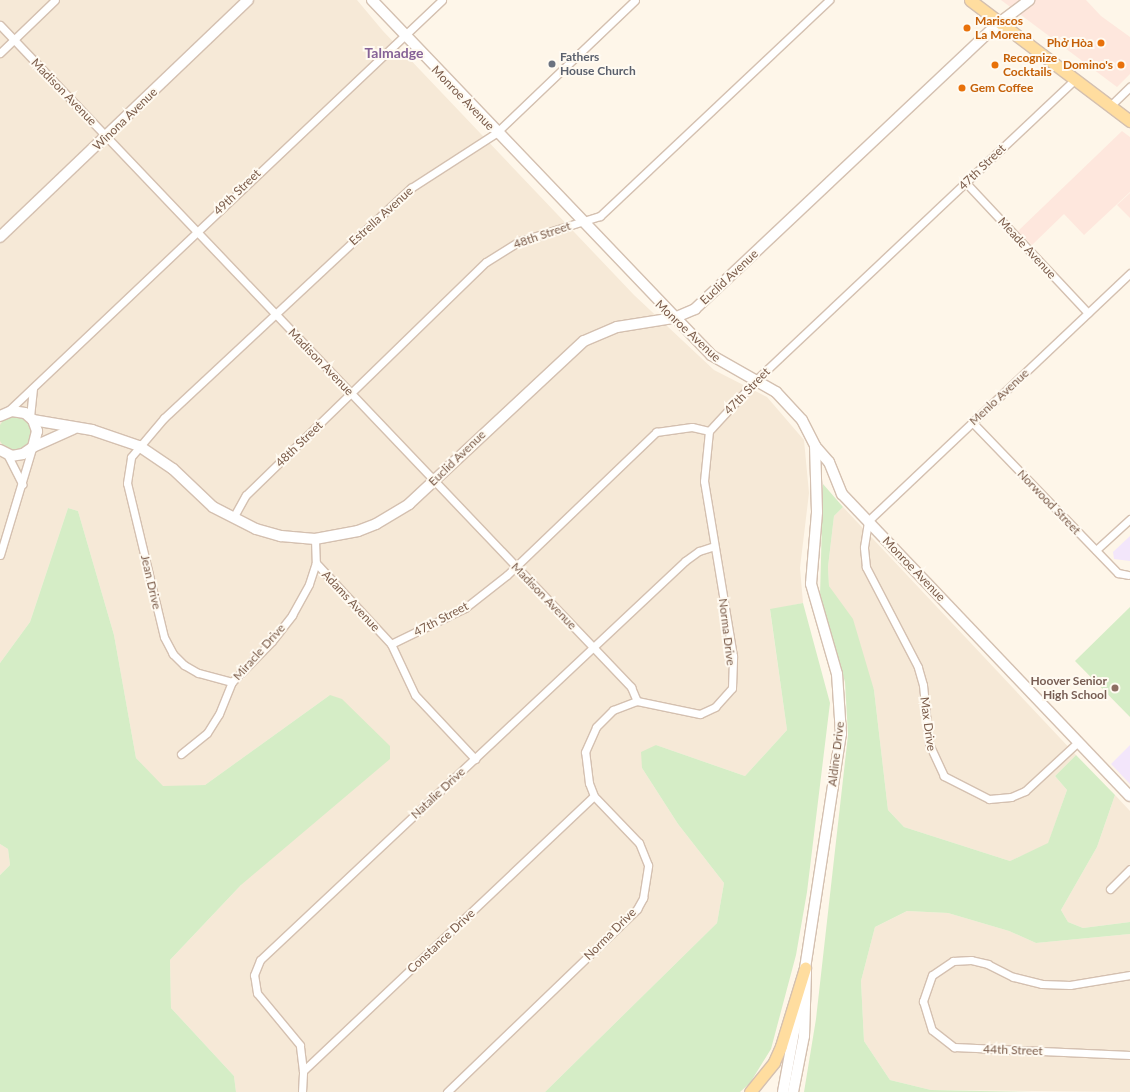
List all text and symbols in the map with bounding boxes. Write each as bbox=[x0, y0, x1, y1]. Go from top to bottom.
place label: Mariscos La Morena bbox=[975, 14, 1032, 42]
marker: Mariscos La Morena bbox=[962, 23, 972, 33]
place label: Phở Hòa bbox=[1046, 36, 1093, 50]
marker: Phở Hòa bbox=[1096, 38, 1106, 48]
district label: Talmadge bbox=[365, 45, 423, 61]
place label: Fathers House Church bbox=[560, 50, 636, 78]
place label: Recognize Cocktails bbox=[1003, 51, 1057, 79]
street label: Madison Avenue bbox=[28, 55, 100, 129]
place label: Domino's bbox=[1063, 58, 1113, 72]
marker: Fathers House Church bbox=[547, 59, 557, 69]
marker: Recognize Cocktails bbox=[990, 60, 1000, 70]
marker: Domino's bbox=[1116, 60, 1126, 70]
street label: Monroe Avenue bbox=[428, 63, 498, 133]
place label: Gem Coffee bbox=[970, 81, 1033, 95]
marker: Gem Coffee bbox=[957, 83, 967, 93]
street label: Winona Avenue bbox=[90, 85, 160, 153]
street label: 47th Street bbox=[956, 141, 1008, 193]
street label: 49th Street bbox=[211, 166, 263, 218]
street label: Estrella Avenue bbox=[346, 183, 416, 249]
street label: Meade Avenue bbox=[995, 214, 1059, 282]
street label: 48th Street bbox=[511, 218, 573, 252]
street label: Euclid Avenue bbox=[697, 246, 761, 308]
street label: Monroe Avenue bbox=[652, 297, 724, 365]
street label: Madison Avenue bbox=[285, 325, 357, 399]
street label: 47th Street bbox=[721, 365, 773, 417]
street label: Menlo Avenue bbox=[966, 366, 1032, 428]
street label: 48th Street bbox=[273, 418, 325, 470]
street label: Euclid Avenue bbox=[425, 427, 489, 489]
street label: Norwood Street bbox=[1014, 467, 1084, 537]
street label: Monroe Avenue bbox=[879, 534, 949, 604]
street label: Jean Drive bbox=[138, 553, 164, 611]
street label: Madison Avenue bbox=[508, 559, 580, 633]
street label: Adams Avenue bbox=[319, 567, 383, 635]
street label: Norma Drive bbox=[716, 598, 738, 666]
street label: 47th Street bbox=[411, 599, 471, 639]
street label: Miracle Drive bbox=[230, 621, 288, 683]
place label: Hoover Senior High School bbox=[1030, 674, 1107, 702]
marker: Hoover Senior High School bbox=[1110, 683, 1120, 693]
street label: Max Drive bbox=[917, 696, 939, 752]
street label: Aldine Drive bbox=[825, 721, 847, 787]
street label: Natalie Drive bbox=[408, 764, 468, 822]
street label: Norma Drive bbox=[581, 905, 639, 963]
street label: Constance Drive bbox=[404, 906, 478, 976]
street label: 44th Street bbox=[983, 1042, 1043, 1058]

